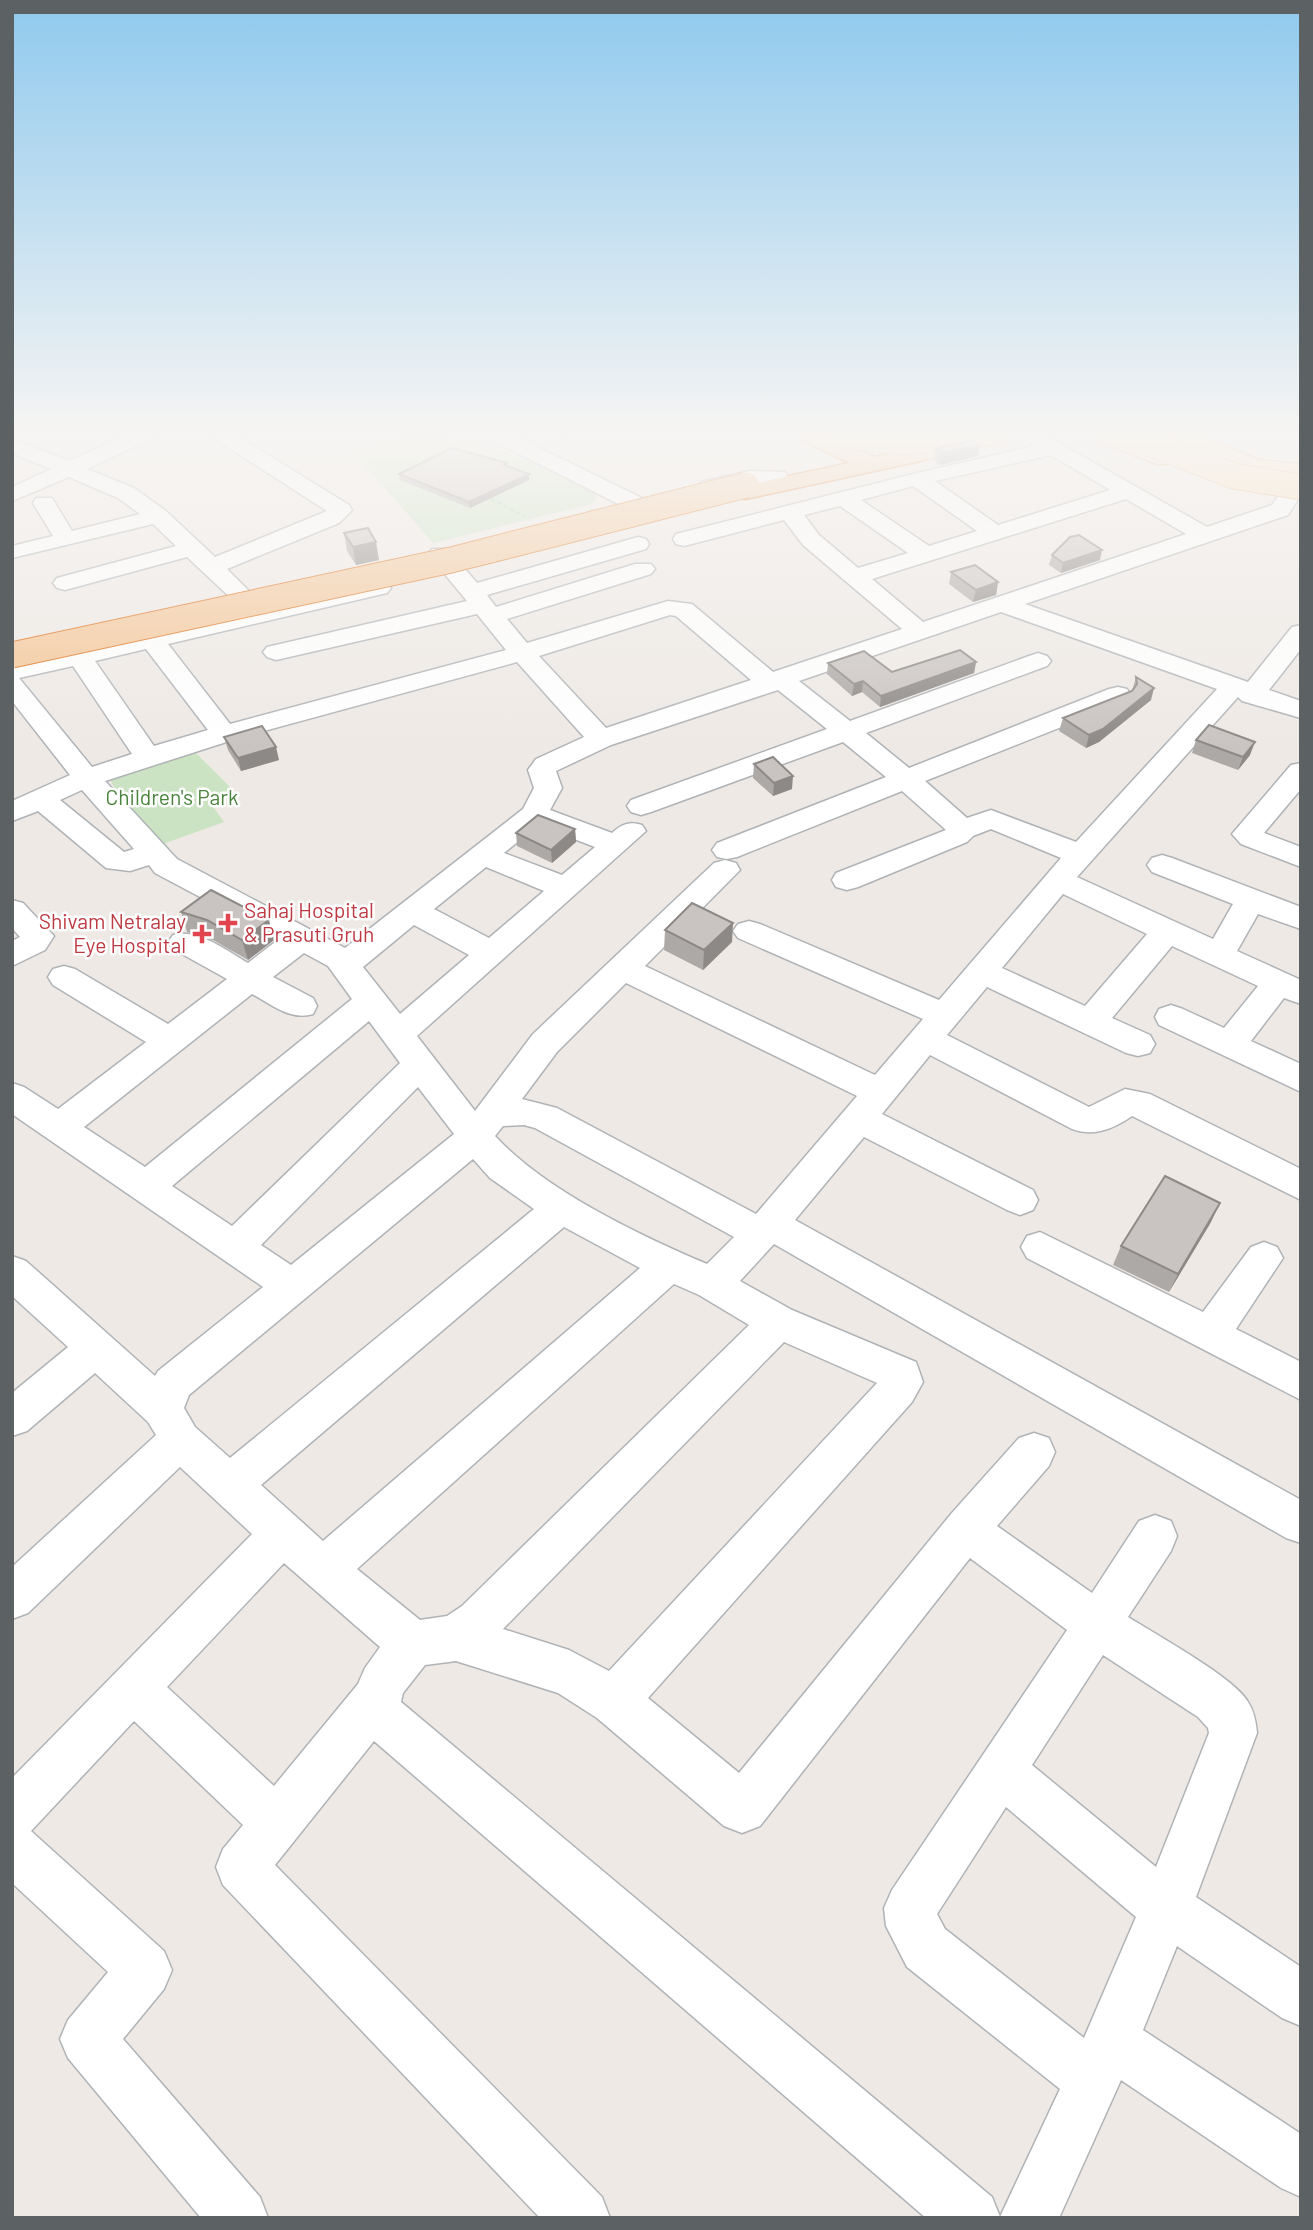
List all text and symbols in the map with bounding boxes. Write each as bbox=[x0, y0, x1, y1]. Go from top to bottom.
park label: Children's Park bbox=[106, 784, 238, 809]
place label: Sahaj Hospital & Prasuti Gruh bbox=[244, 897, 374, 946]
place label: Shivam Netralay Eye Hospital bbox=[39, 908, 186, 957]
marker: Sahaj Hospital & Prasuti Gruh bbox=[218, 913, 238, 933]
marker: Shivam Netralay Eye Hospital bbox=[192, 924, 212, 944]

